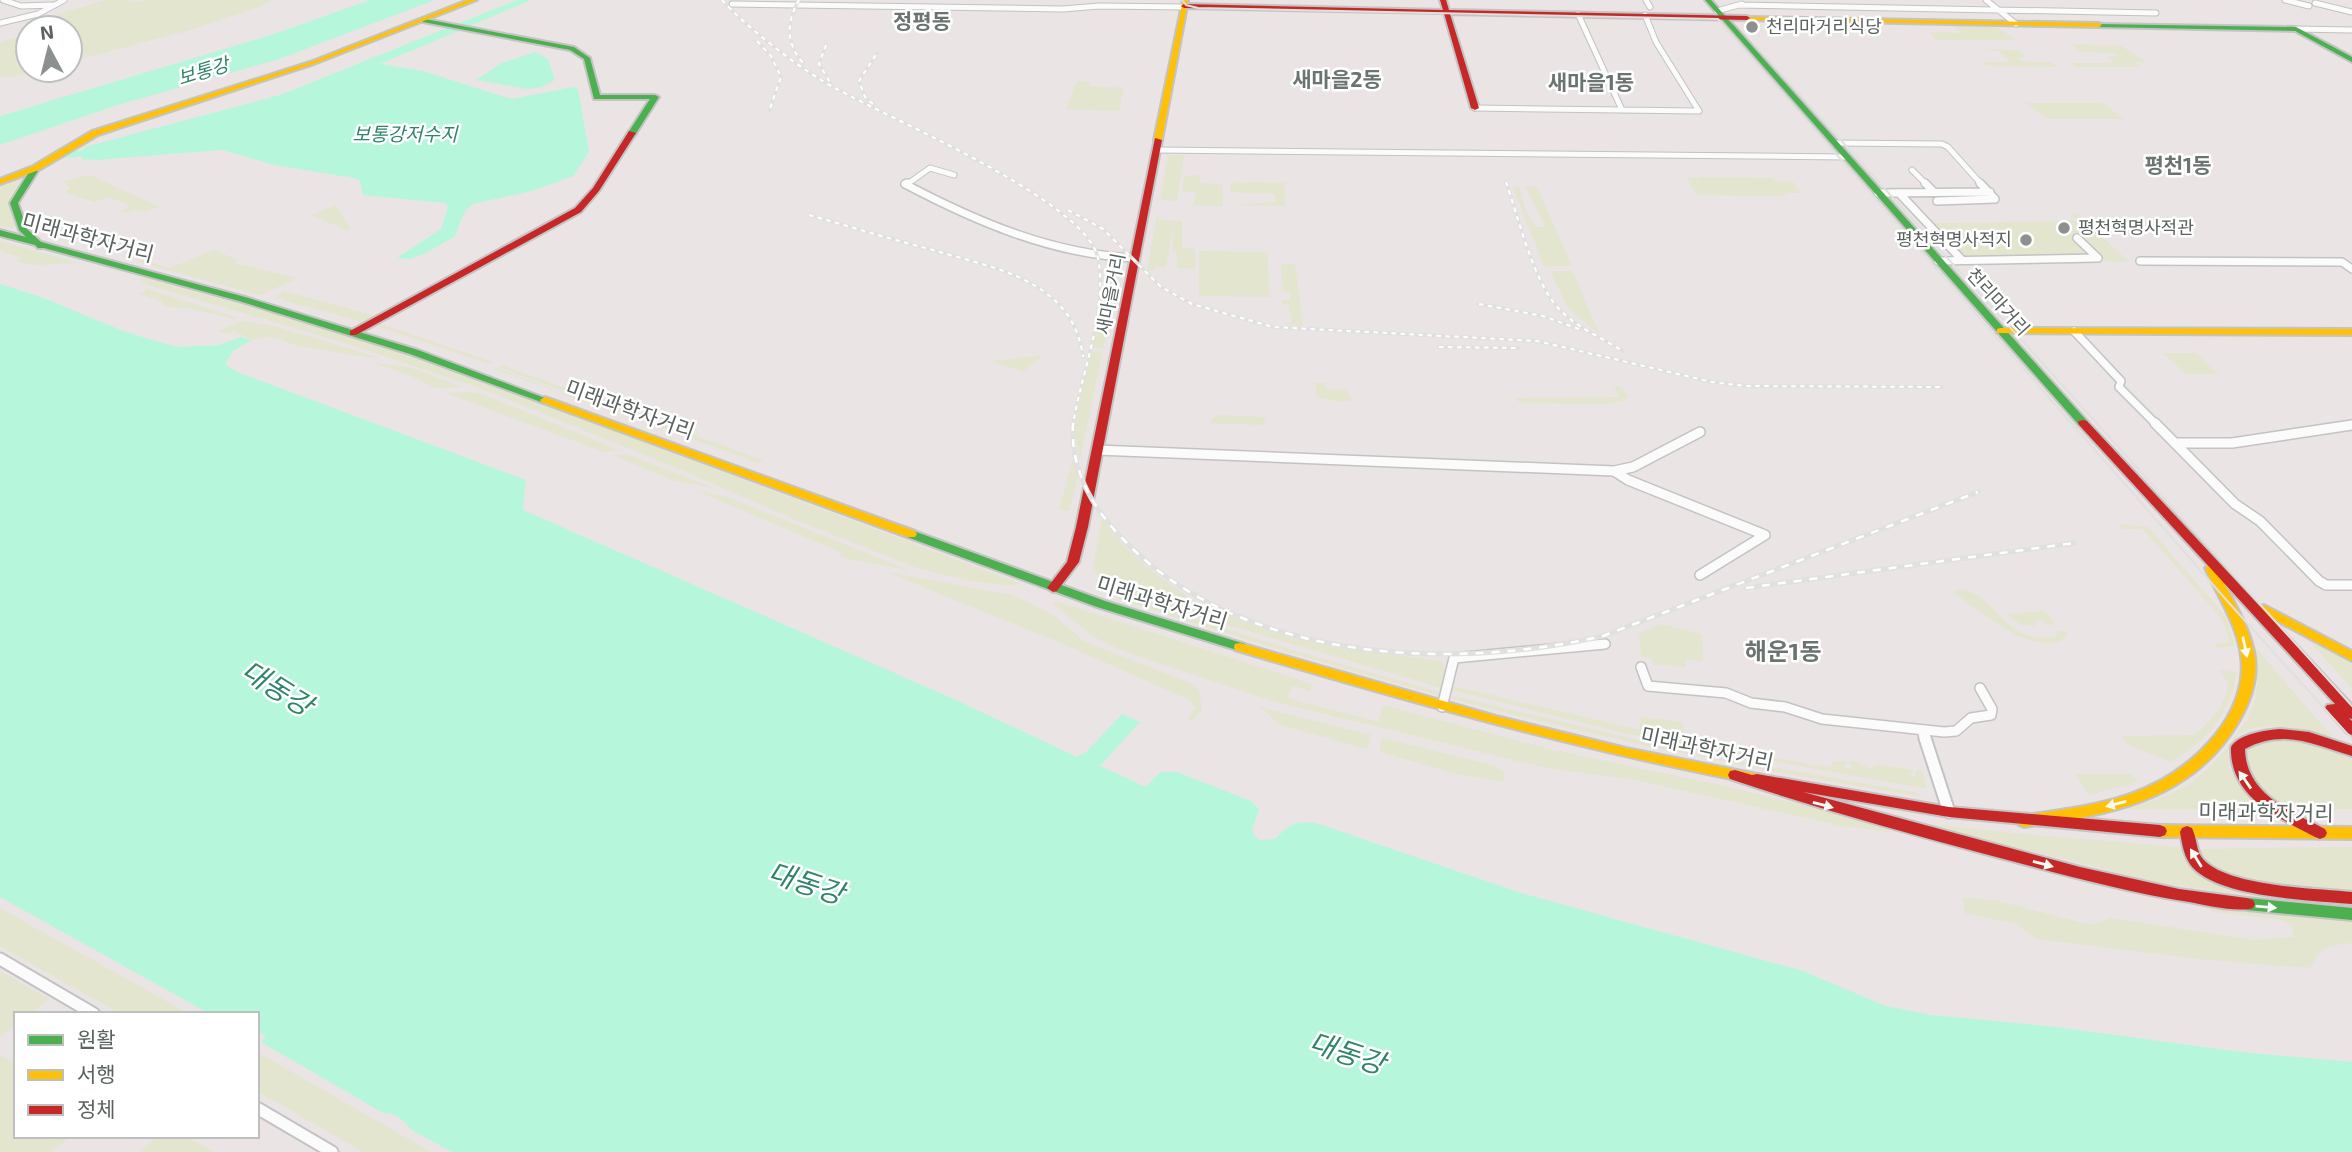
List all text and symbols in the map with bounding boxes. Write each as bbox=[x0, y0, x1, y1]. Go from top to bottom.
district label: 정평동 bbox=[893, 8, 951, 33]
north arrow bbox=[14, 14, 84, 84]
place label: 천리마거리식당 bbox=[1766, 15, 1882, 37]
text: N bbox=[39, 19, 55, 44]
marker: 천리마거리식당 bbox=[1744, 19, 1760, 35]
water label: 보통강 bbox=[174, 51, 234, 89]
district label: 새마을2동 bbox=[1292, 66, 1382, 91]
district label: 새마을1동 bbox=[1548, 69, 1634, 94]
water label: 보통강저수지 bbox=[353, 122, 459, 145]
district label: 평천1동 bbox=[2144, 152, 2212, 177]
street label: 미래과학자거리 bbox=[20, 207, 157, 266]
place label: 평천혁명사적관 bbox=[2078, 216, 2194, 238]
marker: 평천혁명사적관 bbox=[2056, 220, 2072, 236]
place label: 평천혁명사적지 bbox=[1896, 228, 2012, 250]
marker: 평천혁명사적지 bbox=[2018, 232, 2034, 248]
street label: 새마을거리 bbox=[1091, 251, 1129, 337]
street label: 천리마거리 bbox=[1963, 263, 2035, 339]
street label: 미래과학자거리 bbox=[563, 374, 698, 443]
street label: 미래과학자거리 bbox=[1094, 570, 1231, 633]
district label: 해운1동 bbox=[1745, 636, 1821, 665]
one-way arrow bbox=[2240, 636, 2251, 658]
water label: 대동강 bbox=[236, 652, 322, 724]
street label: 미래과학자거리 bbox=[1639, 721, 1776, 774]
one-way arrow bbox=[2238, 771, 2252, 789]
street label: 미래과학자거리 bbox=[2198, 798, 2334, 825]
one-way arrow bbox=[2104, 799, 2126, 810]
one-way arrow bbox=[1812, 800, 1834, 811]
one-way arrow bbox=[2190, 848, 2203, 868]
water label: 대동강 bbox=[764, 854, 851, 911]
one-way arrow bbox=[2032, 859, 2054, 870]
one-way arrow bbox=[2255, 902, 2277, 913]
legend bbox=[14, 1012, 259, 1138]
water label: 대동강 bbox=[1305, 1024, 1392, 1081]
text: 원활 bbox=[77, 1026, 116, 1051]
text: 서행 bbox=[77, 1061, 116, 1086]
text: 정체 bbox=[77, 1096, 116, 1121]

